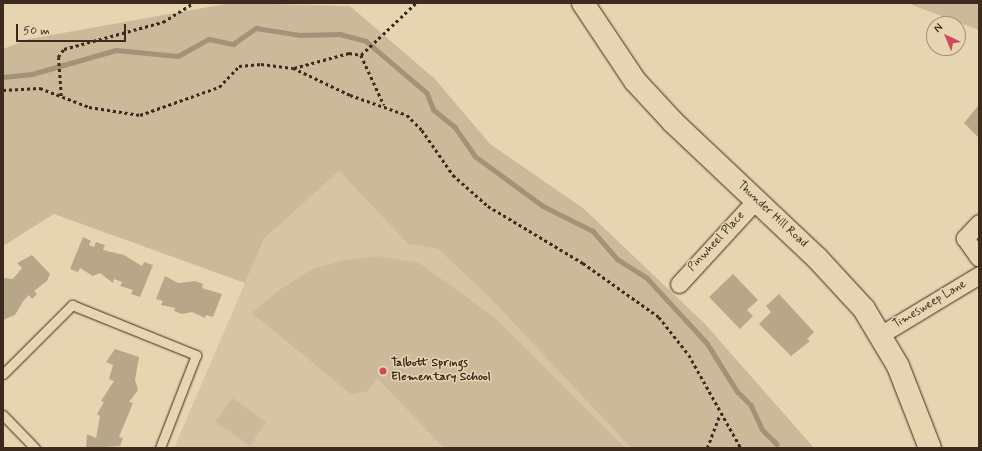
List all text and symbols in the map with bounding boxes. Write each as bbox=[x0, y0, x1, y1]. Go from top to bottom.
scale bar bbox=[18, 16, 128, 42]
north arrow bbox=[926, 16, 966, 56]
text: N bbox=[931, 21, 946, 36]
text: 50 m bbox=[23, 23, 50, 39]
street label: Thunder Hill Road bbox=[734, 179, 810, 251]
street label: Pinwheel Place bbox=[686, 210, 748, 274]
street label: Timesweep Lane bbox=[890, 277, 970, 333]
place label: Talbott Springs Elementary School bbox=[391, 357, 491, 385]
marker: Talbott Springs Elementary School bbox=[378, 366, 388, 376]

